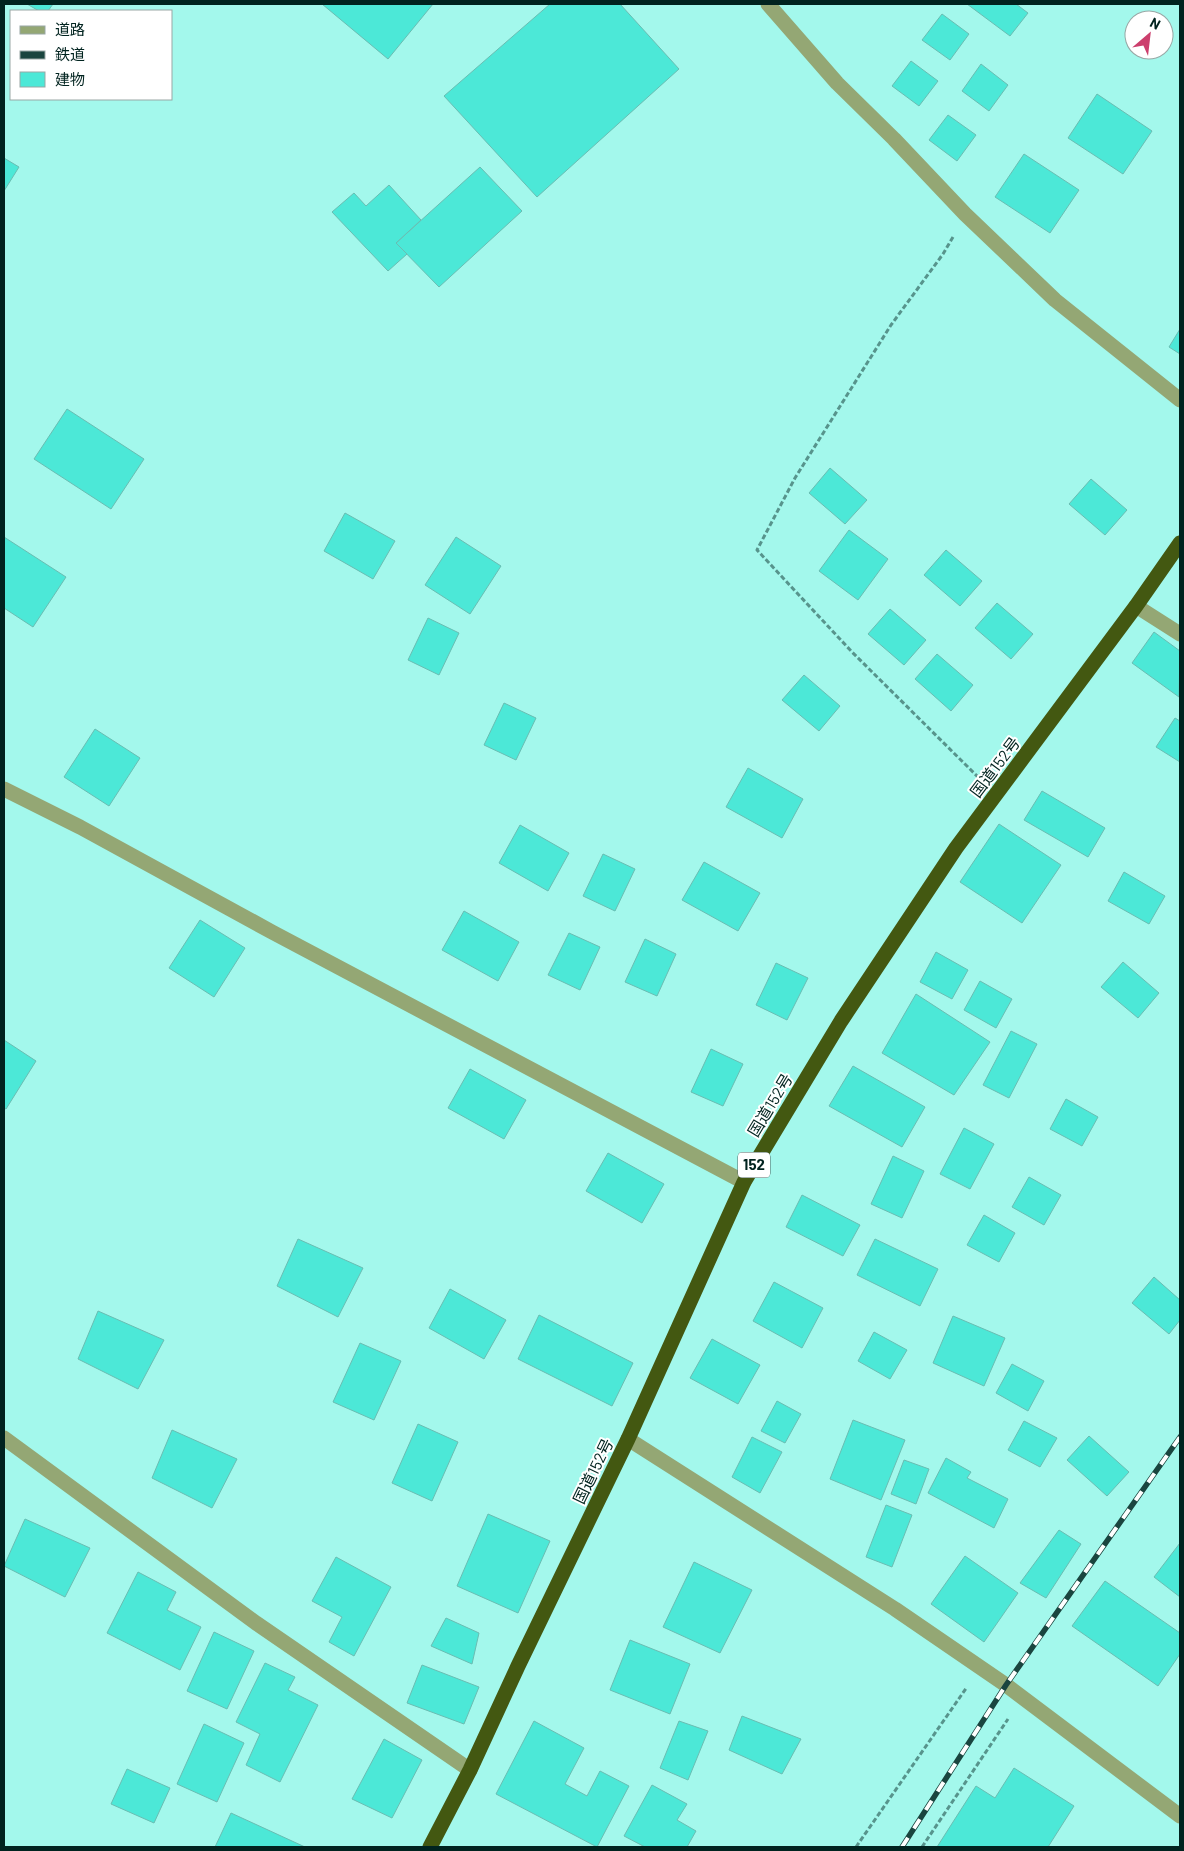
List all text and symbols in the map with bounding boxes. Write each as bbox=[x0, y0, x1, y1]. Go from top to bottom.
legend bbox=[10, 10, 172, 100]
north arrow bbox=[1124, 10, 1174, 60]
text: N bbox=[1147, 13, 1163, 33]
text: 道路 bbox=[55, 20, 85, 38]
text: 鉄道 bbox=[55, 45, 85, 63]
text: 建物 bbox=[55, 70, 85, 88]
street label: 国道152号 bbox=[966, 733, 1023, 801]
street label: 国道152号 bbox=[743, 1070, 796, 1140]
road number: 152 bbox=[738, 1152, 770, 1178]
street label: 国道152号 bbox=[569, 1435, 617, 1507]

